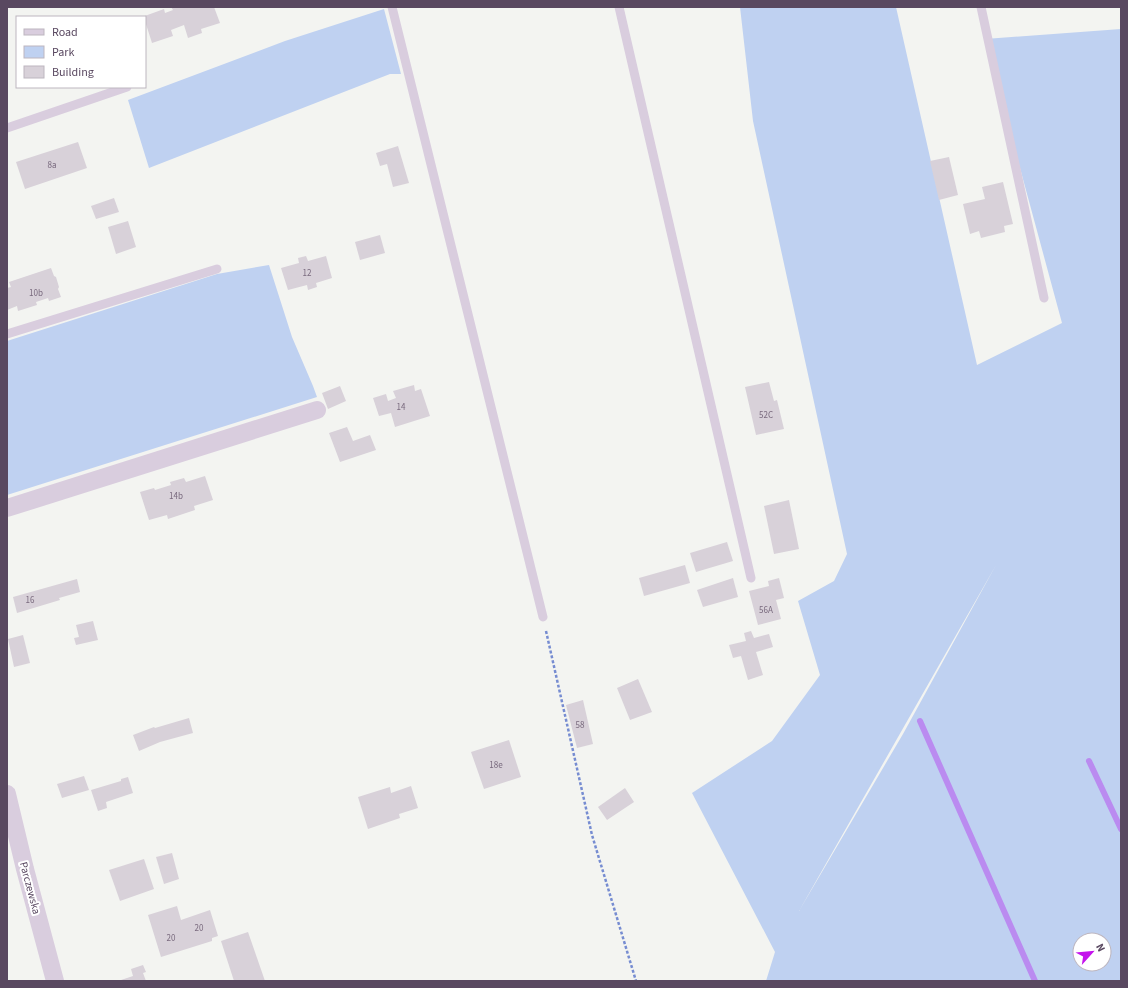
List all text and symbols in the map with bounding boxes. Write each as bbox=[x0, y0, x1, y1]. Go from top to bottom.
legend bbox=[16, 16, 146, 88]
text: Road bbox=[52, 24, 78, 41]
text: Park bbox=[52, 44, 74, 61]
text: Building bbox=[52, 64, 94, 81]
house number: 8a bbox=[47, 159, 57, 172]
house number: 12 bbox=[303, 267, 312, 280]
house number: 10b bbox=[29, 287, 43, 300]
house number: 14 bbox=[397, 401, 406, 414]
house number: 52C bbox=[759, 409, 773, 422]
house number: 14b bbox=[169, 490, 183, 503]
house number: 16 bbox=[26, 594, 35, 607]
house number: 56A bbox=[759, 604, 773, 617]
house number: 58 bbox=[576, 719, 585, 732]
house number: 18e bbox=[489, 759, 503, 772]
street label: Parczewska bbox=[16, 860, 44, 916]
house number: 20 bbox=[195, 922, 204, 935]
house number: 20 bbox=[167, 932, 176, 945]
north arrow bbox=[1072, 932, 1112, 972]
text: N bbox=[1092, 941, 1109, 954]

